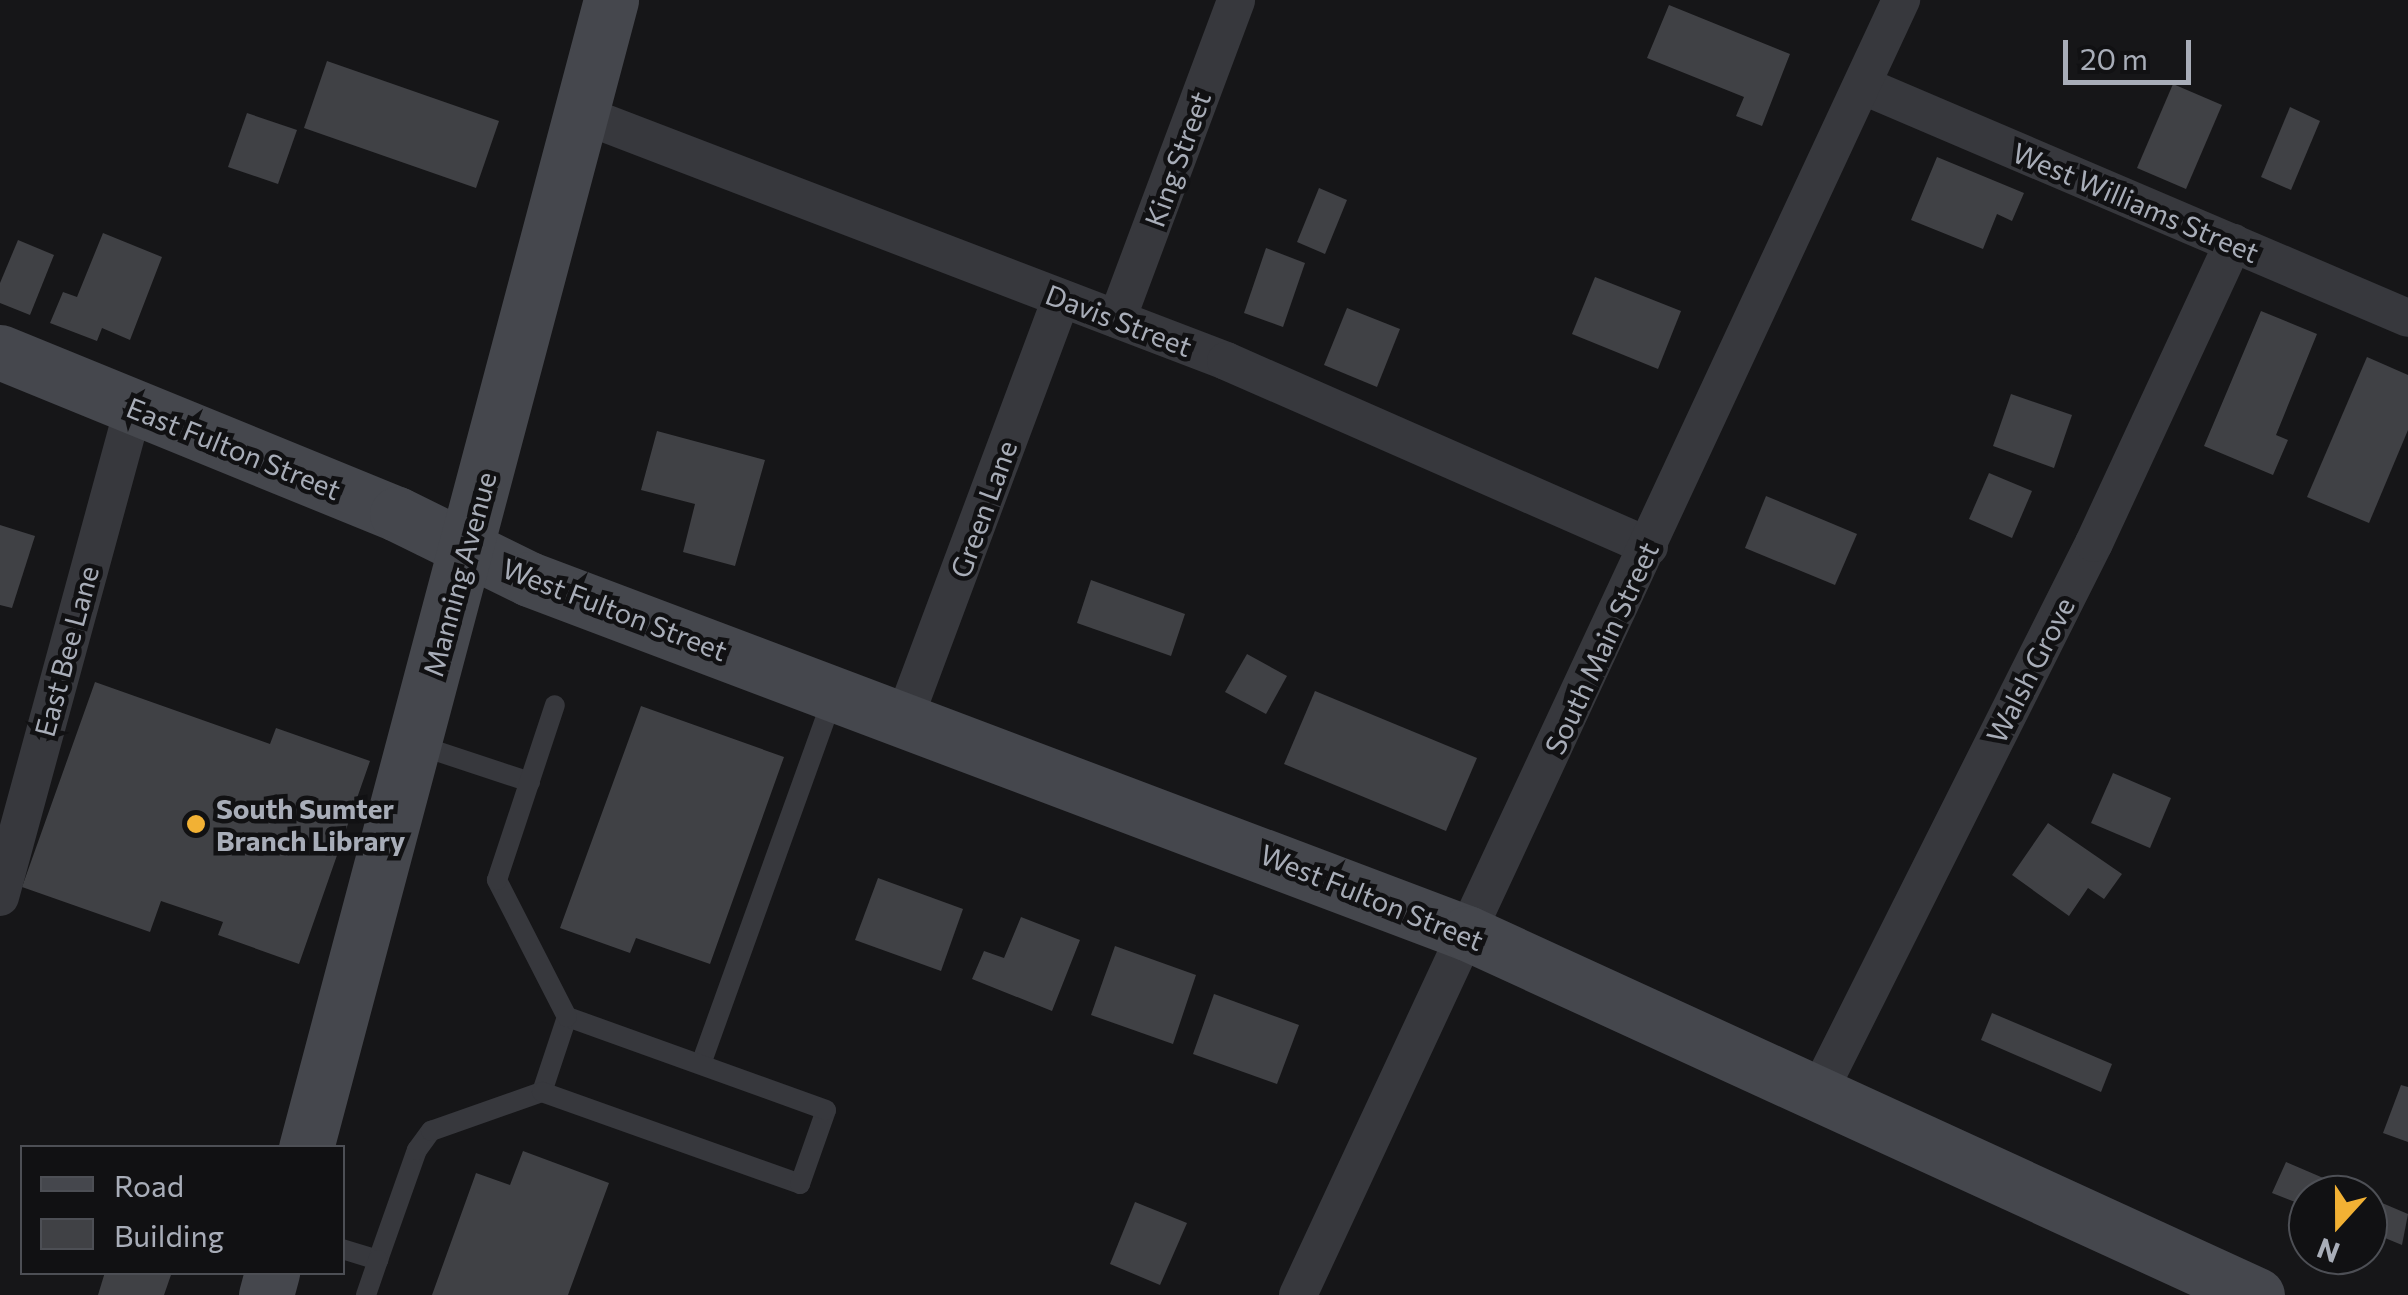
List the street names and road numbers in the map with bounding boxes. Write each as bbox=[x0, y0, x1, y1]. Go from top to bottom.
street label: King Street bbox=[1137, 87, 1217, 231]
street label: West Williams Street bbox=[2008, 135, 2264, 269]
street label: Davis Street bbox=[1041, 277, 1197, 363]
street label: East Fulton Street bbox=[122, 390, 346, 506]
street label: Green Lane bbox=[943, 436, 1023, 582]
street label: Manning Avenue bbox=[416, 468, 502, 680]
street label: South Main Street bbox=[1537, 536, 1665, 760]
street label: West Fulton Street bbox=[498, 551, 732, 667]
street label: East Bee Lane bbox=[27, 562, 105, 740]
street label: Walsh Grove bbox=[1979, 592, 2081, 748]
street label: West Fulton Street bbox=[1255, 837, 1489, 957]

